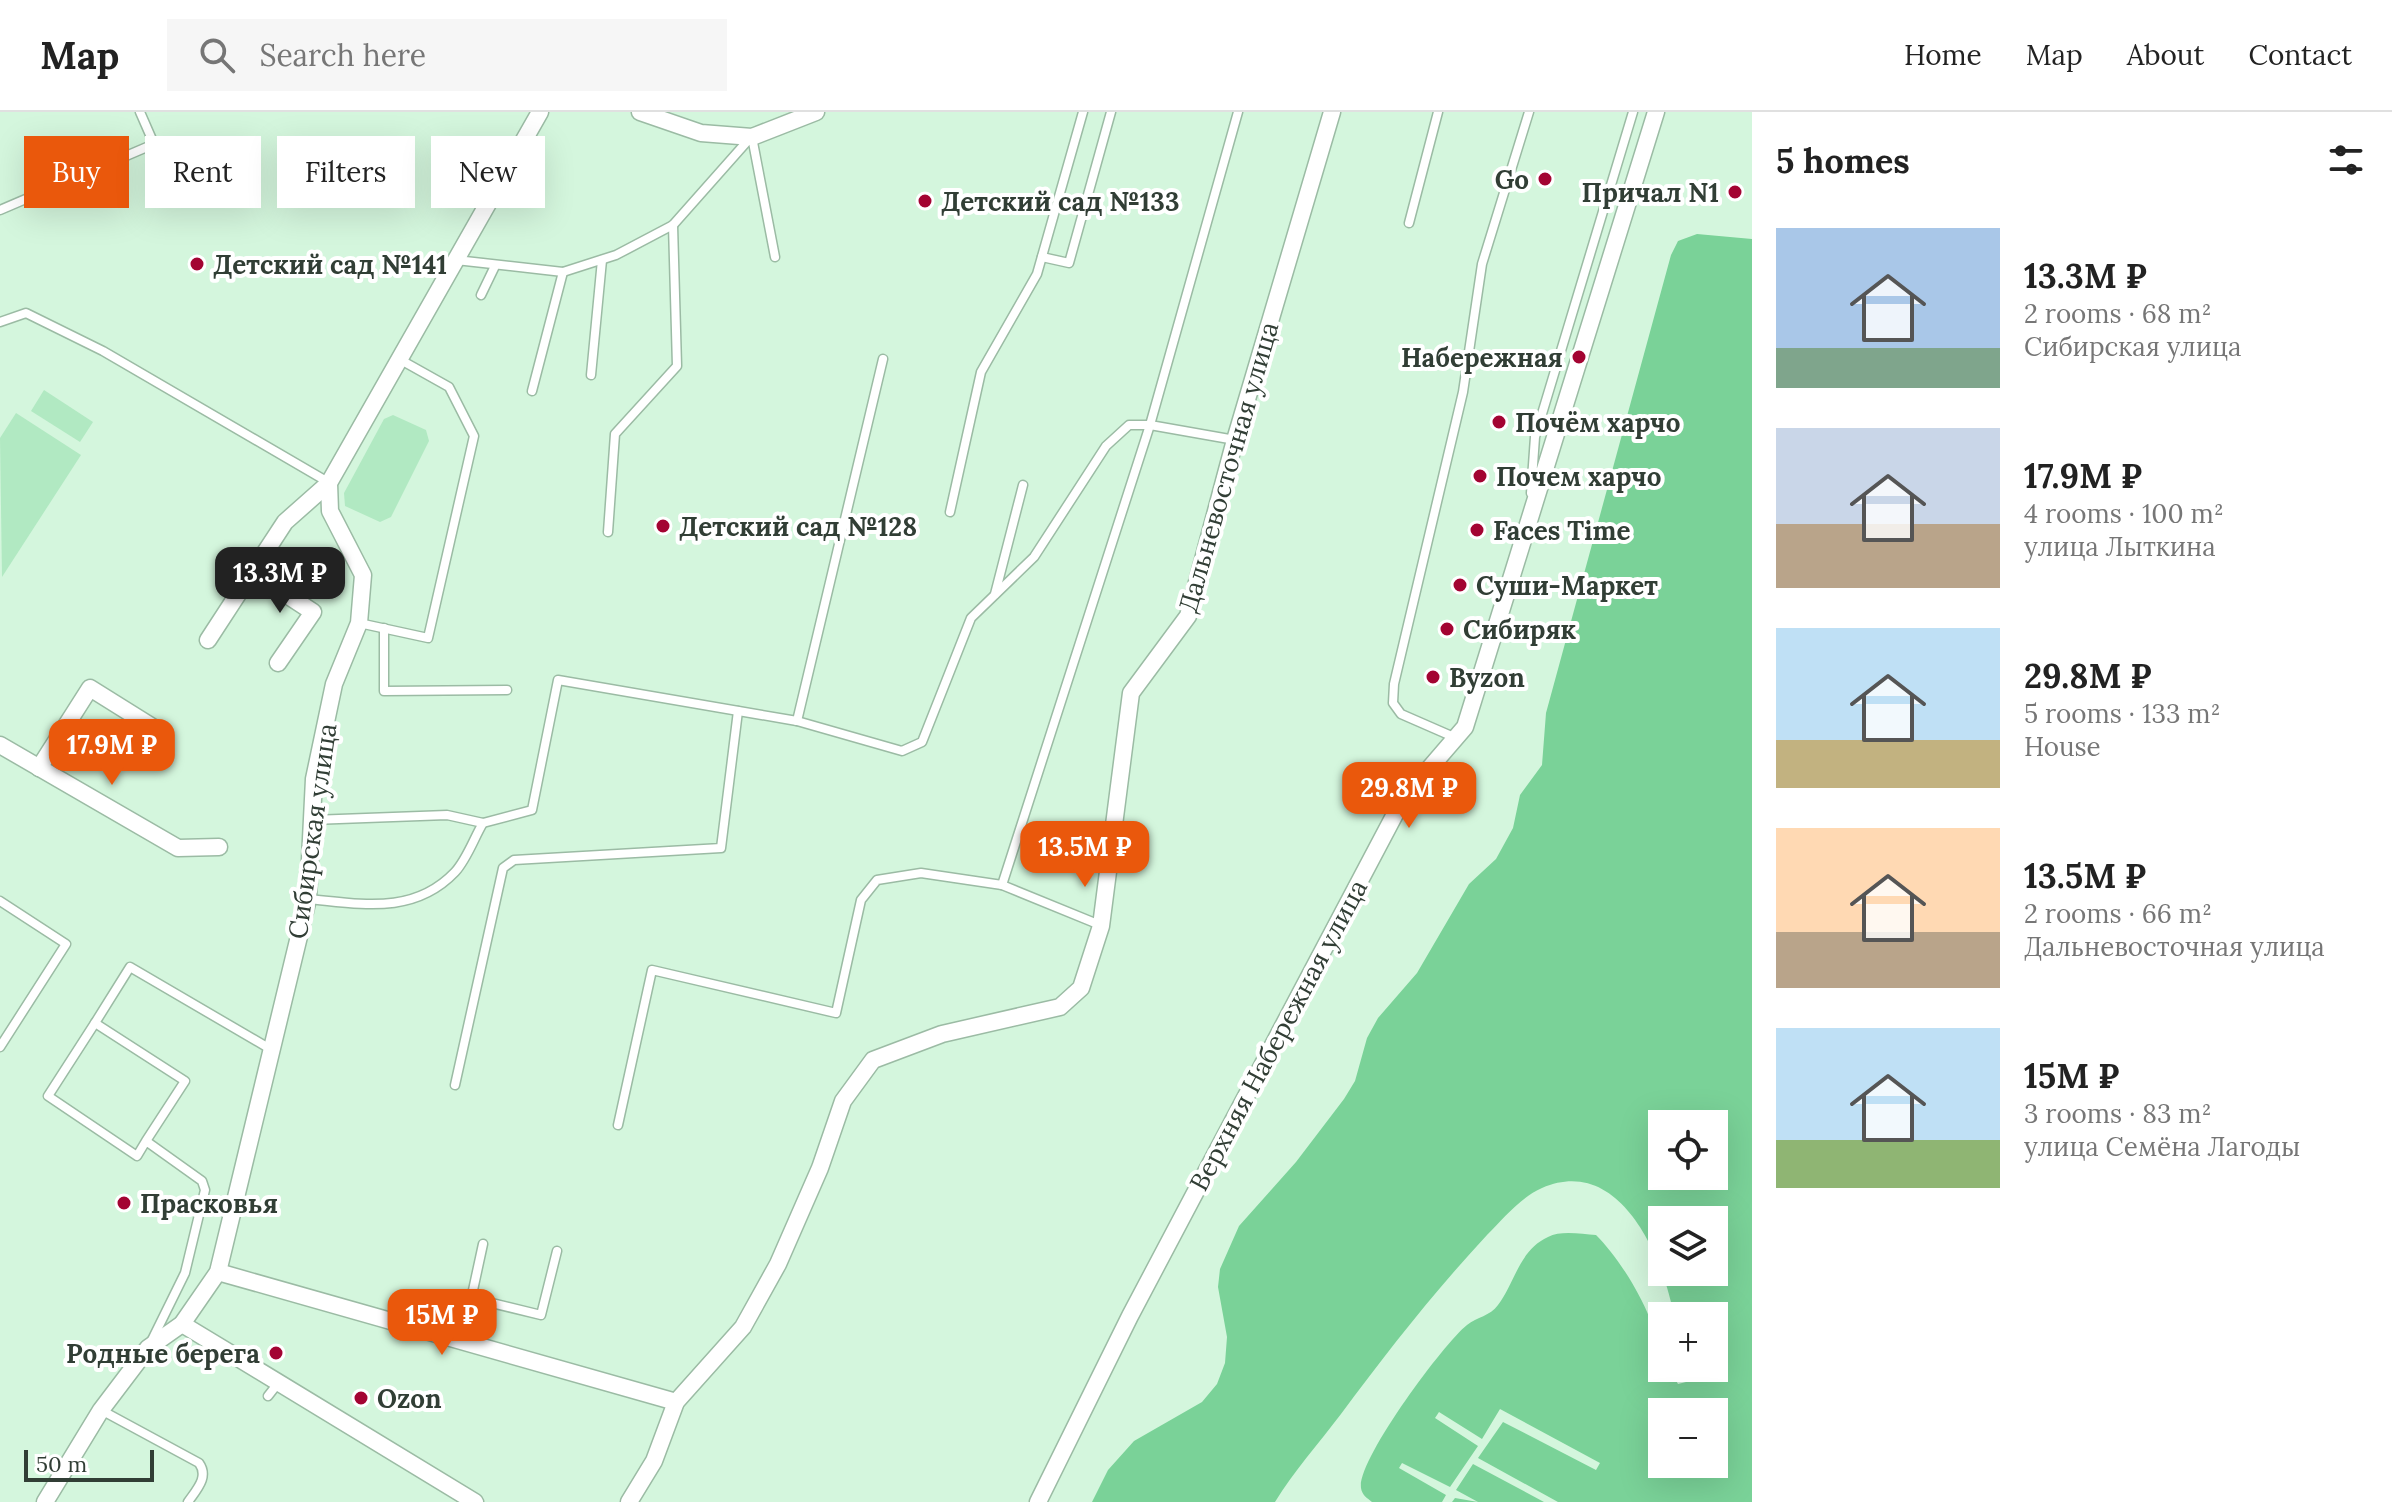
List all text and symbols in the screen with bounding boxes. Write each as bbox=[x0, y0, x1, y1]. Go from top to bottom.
search box bbox=[167, 19, 727, 91]
text: Map bbox=[40, 31, 119, 79]
icon: search bbox=[195, 33, 239, 77]
text: Search here bbox=[259, 36, 426, 74]
text: Home bbox=[1904, 37, 1982, 73]
text: Map bbox=[2026, 37, 2083, 73]
text: About bbox=[2127, 37, 2204, 73]
text: Contact bbox=[2248, 37, 2352, 73]
chip: Buy bbox=[24, 136, 129, 208]
chip: Rent bbox=[145, 136, 261, 208]
chip: Filters bbox=[277, 136, 415, 208]
chip: New bbox=[431, 136, 545, 208]
icon: filters bbox=[2324, 138, 2368, 182]
text: 5 homes bbox=[1776, 139, 1910, 182]
place label: Go bbox=[1495, 163, 1529, 196]
marker: Go bbox=[1536, 170, 1554, 188]
place label: Причал N1 bbox=[1582, 176, 1719, 209]
marker: Причал N1 bbox=[1726, 183, 1744, 201]
place label: Детский сад №133 bbox=[941, 185, 1179, 218]
marker: Детский сад №133 bbox=[916, 192, 934, 210]
place label: Детский сад №141 bbox=[213, 248, 447, 281]
text: 13.3M ₽ bbox=[2024, 254, 2147, 297]
marker: Детский сад №141 bbox=[188, 255, 206, 273]
icon: home bbox=[1840, 260, 1936, 356]
text: 2 rooms · 68 m² bbox=[2024, 297, 2212, 330]
street label: Дальневосточная улица bbox=[1171, 318, 1285, 616]
text: Сибирская улица bbox=[2024, 330, 2241, 363]
place label: Набережная bbox=[1401, 341, 1563, 374]
marker: Набережная bbox=[1570, 348, 1588, 366]
place label: Почём харчо bbox=[1515, 406, 1681, 439]
marker: Почём харчо bbox=[1490, 413, 1508, 431]
text: 17.9M ₽ bbox=[2024, 454, 2142, 497]
place label: Почем харчо bbox=[1496, 460, 1662, 493]
icon: home bbox=[1840, 460, 1936, 556]
marker: Почем харчо bbox=[1471, 467, 1489, 485]
text: 4 rooms · 100 m² bbox=[2024, 497, 2224, 530]
place label: Детский сад №128 bbox=[679, 510, 917, 543]
place label: Faces Time bbox=[1493, 514, 1631, 547]
marker: Детский сад №128 bbox=[654, 517, 672, 535]
marker: Faces Time bbox=[1468, 521, 1486, 539]
text: улица Лыткина bbox=[2024, 530, 2216, 563]
pin: 13.3M ₽ bbox=[206, 547, 354, 615]
text: 13.3M ₽ bbox=[233, 556, 327, 589]
place label: Суши-Маркет bbox=[1476, 569, 1658, 602]
marker: Суши-Маркет bbox=[1451, 576, 1469, 594]
place label: Сибиряк bbox=[1463, 613, 1576, 646]
marker: Сибиряк bbox=[1438, 620, 1456, 638]
text: 29.8M ₽ bbox=[2024, 654, 2152, 697]
icon: home bbox=[1840, 660, 1936, 756]
place label: Byzon bbox=[1449, 661, 1525, 694]
marker: Byzon bbox=[1424, 668, 1442, 686]
text: 5 rooms · 133 m² bbox=[2024, 697, 2220, 730]
pin: 17.9M ₽ bbox=[38, 719, 186, 787]
street label: Сибирская улица bbox=[281, 721, 343, 941]
text: 17.9M ₽ bbox=[67, 728, 157, 761]
text: House bbox=[2024, 730, 2101, 763]
pin: 29.8M ₽ bbox=[1335, 762, 1483, 830]
text: 29.8M ₽ bbox=[1360, 771, 1458, 804]
pin: 13.5M ₽ bbox=[1011, 821, 1159, 889]
text: 13.5M ₽ bbox=[1038, 830, 1132, 863]
text: 13.5M ₽ bbox=[2024, 854, 2146, 897]
icon: home bbox=[1840, 860, 1936, 956]
street label: Верхняя Набережная улица bbox=[1182, 874, 1374, 1196]
text: 2 rooms · 66 m² bbox=[2024, 897, 2212, 930]
text: Дальневосточная улица bbox=[2024, 930, 2325, 963]
text: 15M ₽ bbox=[2024, 1054, 2119, 1097]
icon: home bbox=[1840, 1060, 1936, 1156]
text: 3 rooms · 83 m² bbox=[2024, 1097, 2211, 1130]
map controls bbox=[1648, 1110, 1728, 1478]
button: locate bbox=[1648, 1110, 1728, 1190]
text: улица Семёна Лагоды bbox=[2024, 1130, 2300, 1163]
place label: Прасковья bbox=[140, 1187, 278, 1220]
marker: Прасковья bbox=[115, 1194, 133, 1212]
button: layers bbox=[1648, 1206, 1728, 1286]
pin: 15M ₽ bbox=[386, 1289, 498, 1357]
text: 15M ₽ bbox=[406, 1298, 478, 1331]
button: + bbox=[1648, 1302, 1728, 1382]
place label: Родные берега bbox=[66, 1337, 260, 1370]
marker: Родные берега bbox=[267, 1344, 285, 1362]
place label: Ozon bbox=[377, 1382, 442, 1415]
marker: Ozon bbox=[352, 1389, 370, 1407]
button: − bbox=[1648, 1398, 1728, 1478]
scale bar bbox=[24, 1446, 154, 1482]
text: 50 m bbox=[36, 1450, 87, 1478]

